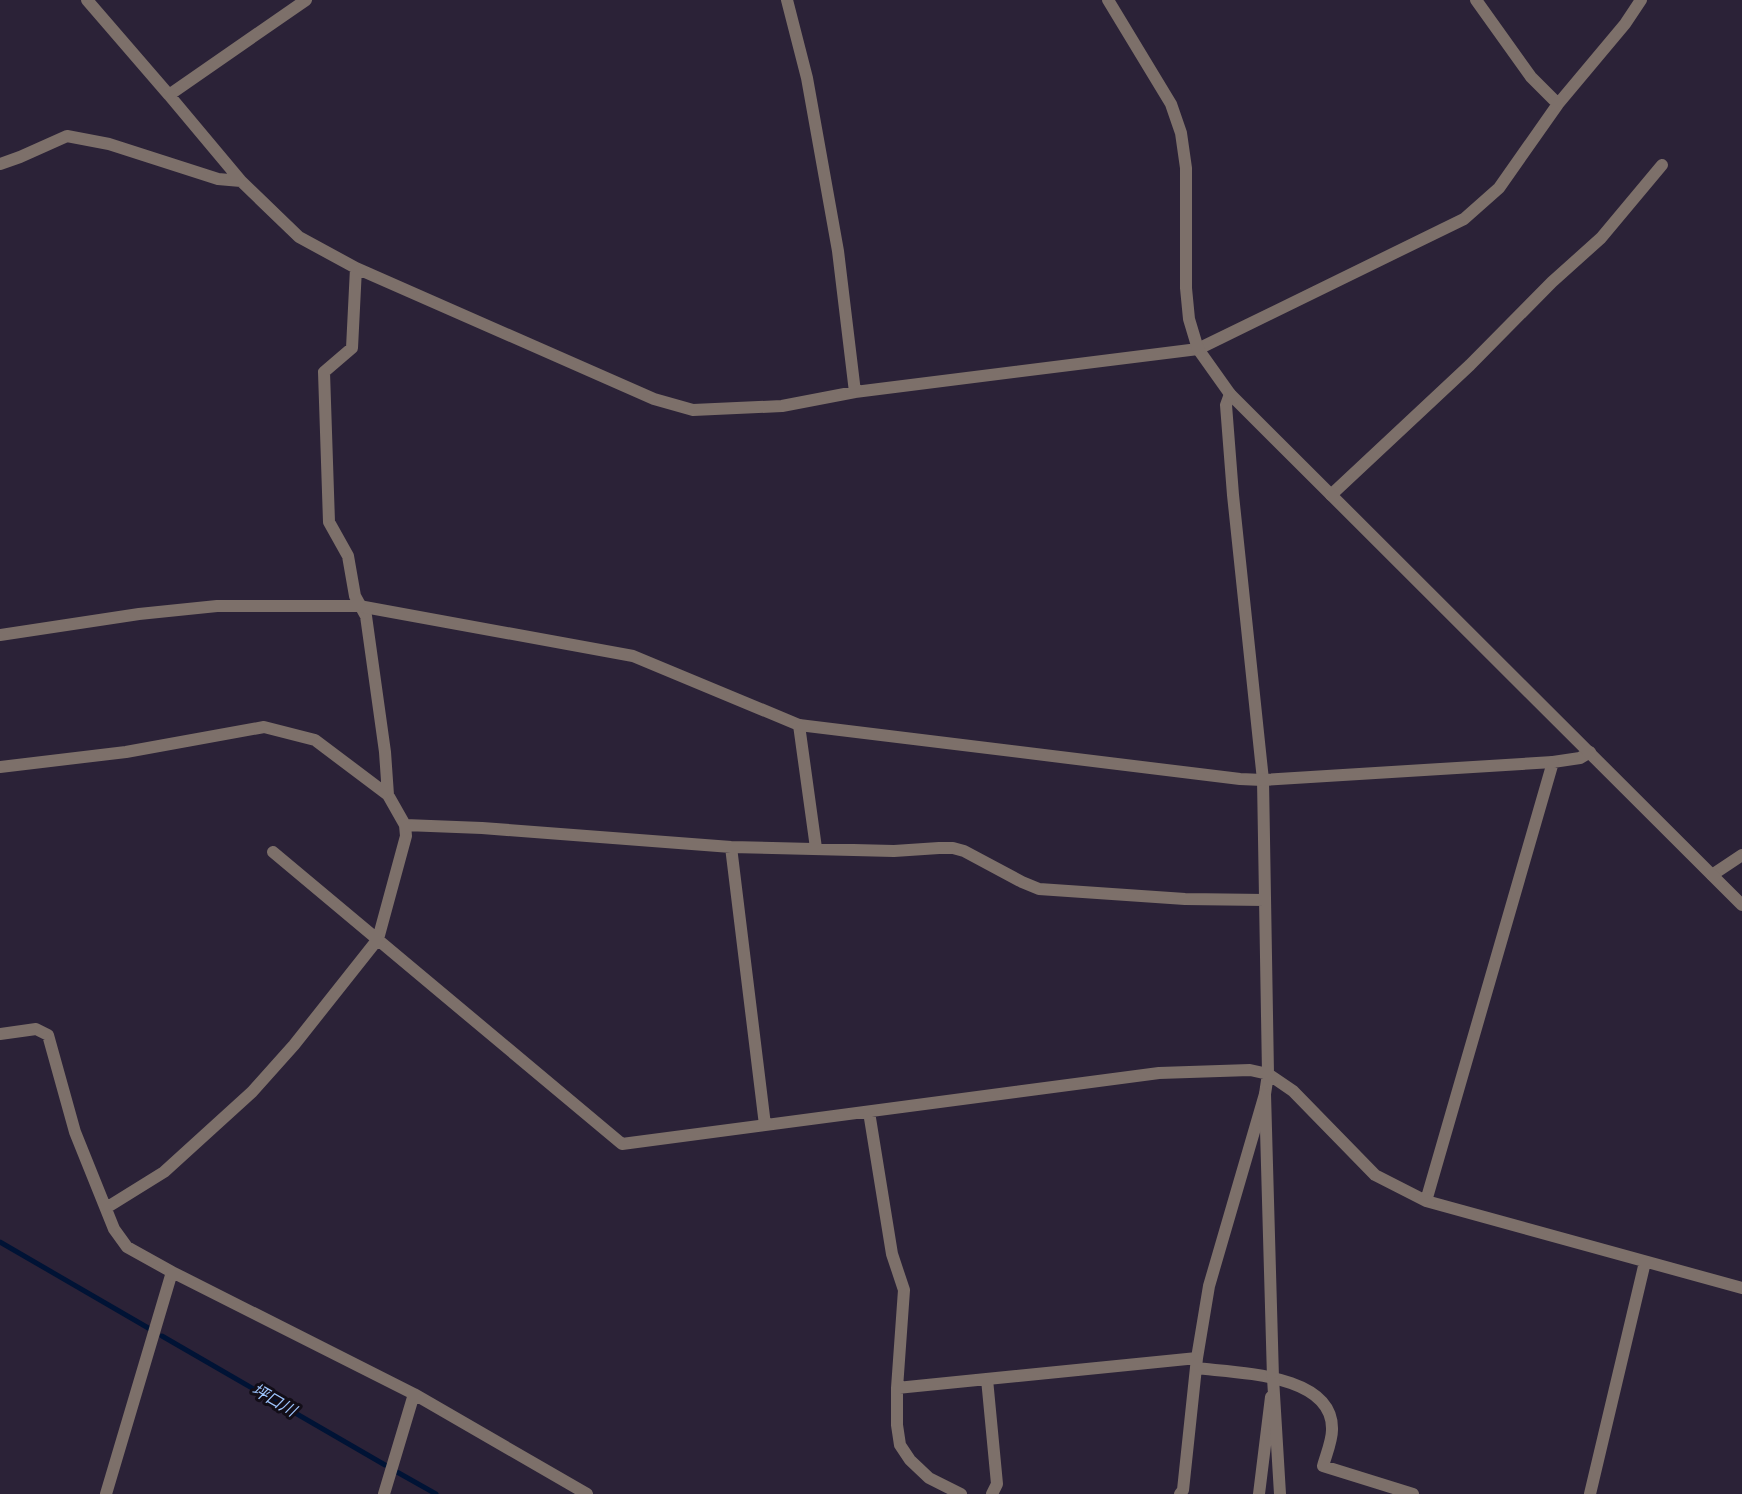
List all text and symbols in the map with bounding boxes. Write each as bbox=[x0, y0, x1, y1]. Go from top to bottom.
water label: 坪口川 bbox=[248, 1380, 301, 1421]

